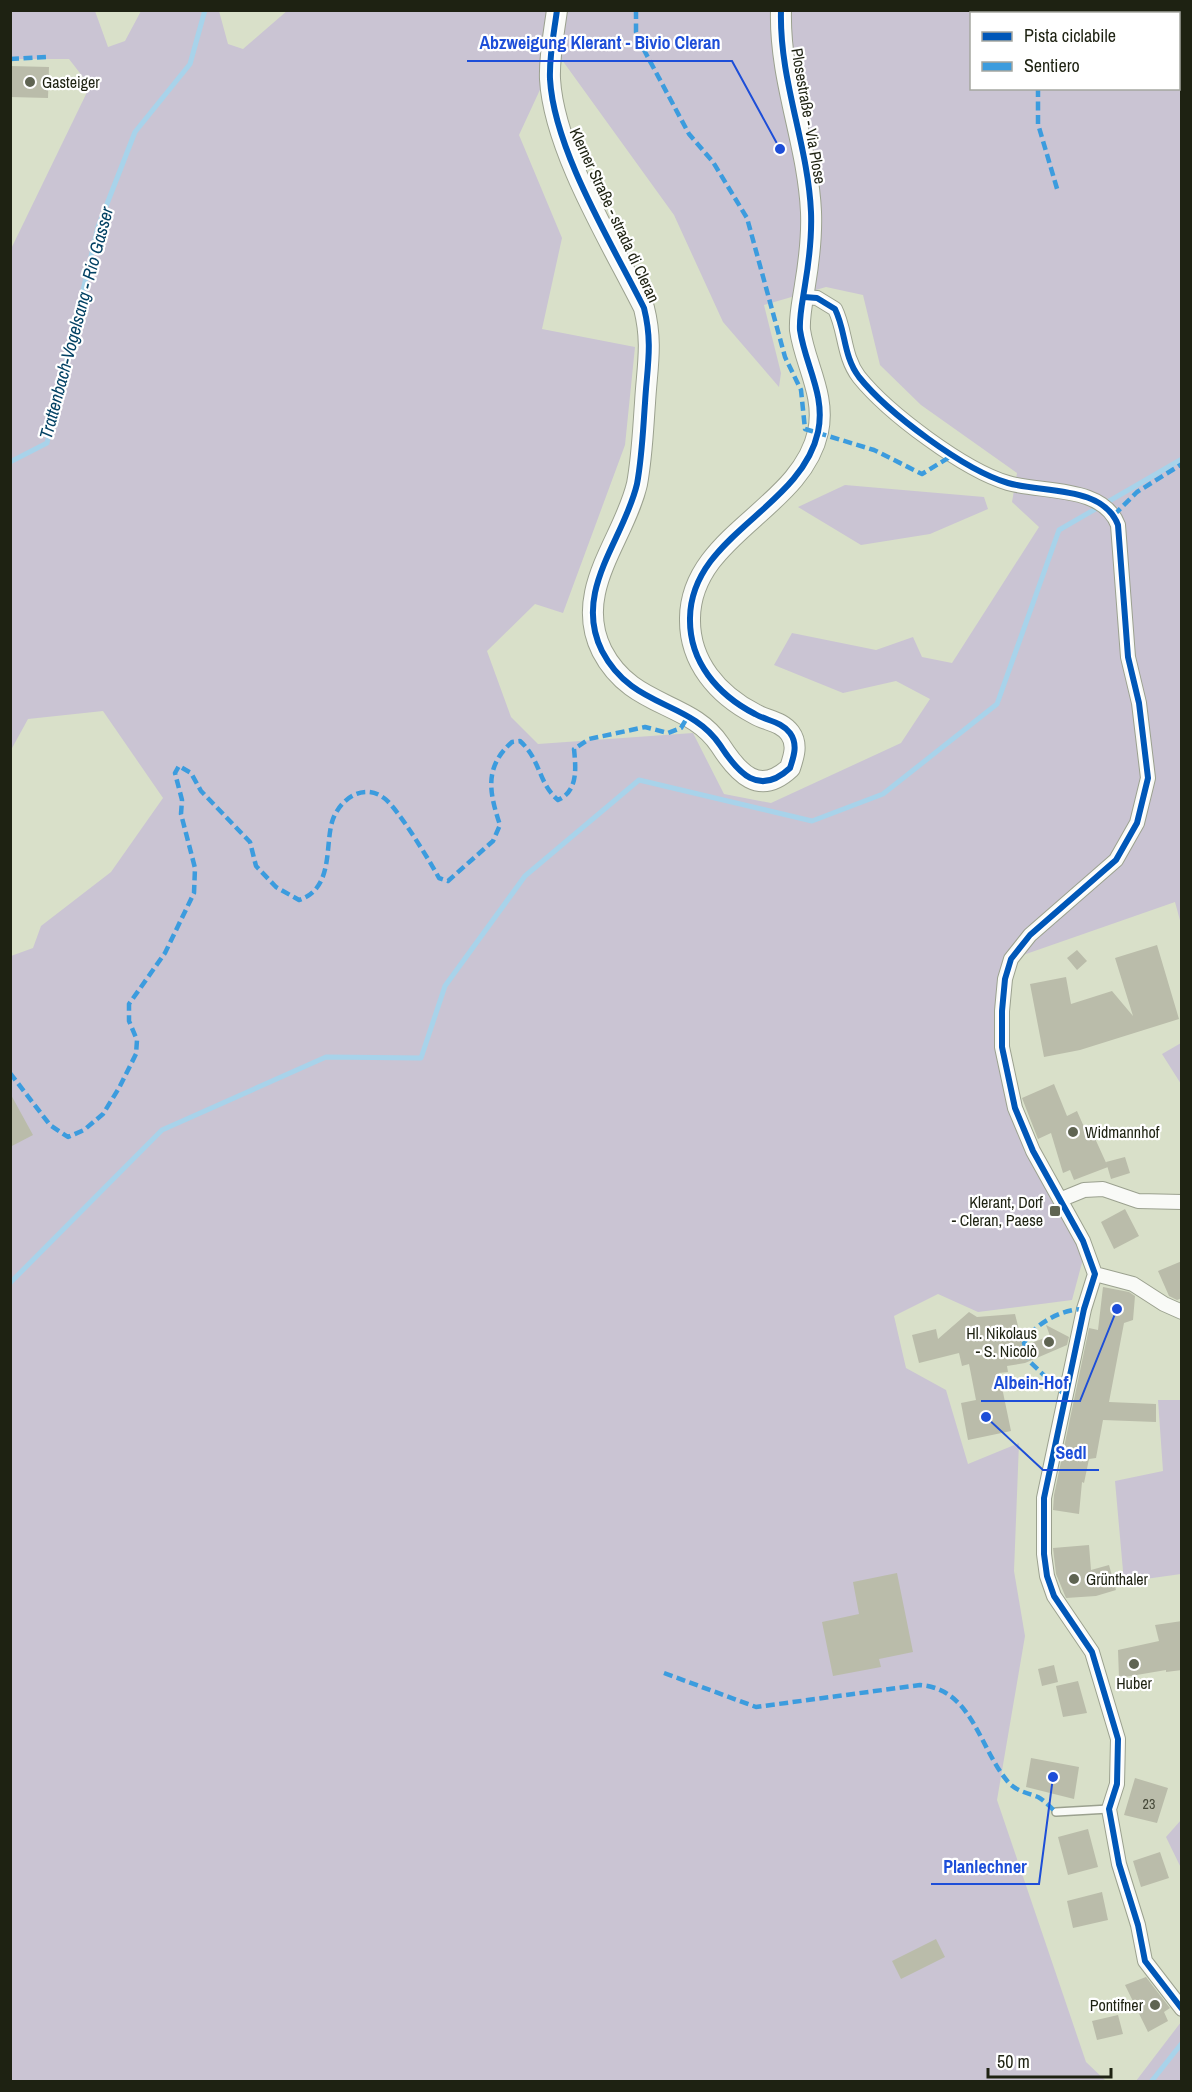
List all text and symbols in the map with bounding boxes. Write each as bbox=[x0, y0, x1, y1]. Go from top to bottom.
legend bbox=[970, 12, 1180, 90]
text: Pista ciclabile bbox=[1024, 23, 1116, 48]
callout: Abzweigung Klerant - Bivio Cleran bbox=[467, 25, 732, 61]
text: Abzweigung Klerant - Bivio Cleran bbox=[479, 30, 721, 55]
street label: Plosestraße - Via Plose bbox=[786, 46, 832, 186]
text: Sentiero bbox=[1024, 53, 1080, 78]
place label: Gasteiger bbox=[42, 71, 100, 93]
marker: Gasteiger bbox=[23, 75, 37, 89]
street label: Klerner Straße - strada di Cleran bbox=[565, 124, 665, 306]
water label: Trattenbach-Vogelsang - Rio Gasser bbox=[33, 203, 119, 442]
place label: Widmannhof bbox=[1085, 1121, 1160, 1143]
marker: Widmannhof bbox=[1066, 1125, 1080, 1139]
place label: Klerant, Dorf - Cleran, Paese bbox=[952, 1191, 1043, 1231]
marker: Klerant, Dorf - Cleran, Paese bbox=[1048, 1204, 1062, 1218]
place label: Hl. Nikolaus - S. Nicolò bbox=[966, 1322, 1037, 1362]
marker: Hl. Nikolaus - S. Nicolò bbox=[1042, 1335, 1056, 1349]
callout: Albein-Hof bbox=[981, 1365, 1080, 1401]
text: Albein-Hof bbox=[994, 1370, 1068, 1395]
callout: Sedl bbox=[1043, 1434, 1099, 1470]
text: Sedl bbox=[1055, 1440, 1087, 1465]
place label: Grünthaler bbox=[1086, 1568, 1149, 1590]
marker: Grünthaler bbox=[1067, 1572, 1081, 1586]
marker: Huber bbox=[1127, 1657, 1141, 1671]
place label: Huber bbox=[1116, 1672, 1152, 1694]
house number: 23 bbox=[1143, 1795, 1155, 1813]
callout: Planlechner bbox=[931, 1848, 1039, 1884]
text: Planlechner bbox=[943, 1854, 1027, 1879]
place label: Pontifner bbox=[1090, 1994, 1144, 2016]
marker: Pontifner bbox=[1148, 1998, 1162, 2012]
scale bar bbox=[988, 2041, 1111, 2079]
text: 50 m bbox=[997, 2049, 1030, 2074]

